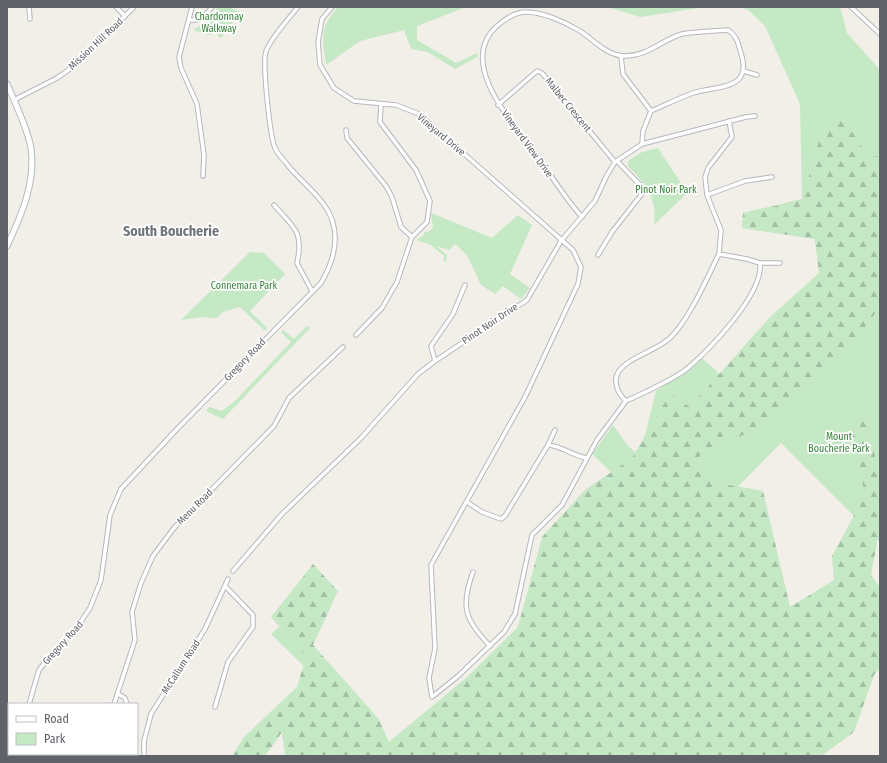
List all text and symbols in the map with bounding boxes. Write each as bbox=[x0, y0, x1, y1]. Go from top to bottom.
park label: Chardonnay Walkway bbox=[195, 11, 244, 35]
street label: Mission Hill Road bbox=[66, 16, 126, 72]
street label: Malbec Crescent bbox=[542, 75, 594, 135]
street label: Vineyard View Drive bbox=[498, 108, 556, 180]
street label: Vineyard Drive bbox=[415, 111, 468, 159]
park label: Pinot Noir Park bbox=[635, 184, 697, 196]
district label: South Boucherie bbox=[123, 223, 219, 240]
park label: Connemara Park bbox=[211, 280, 278, 292]
street label: Pinot Noir Drive bbox=[460, 301, 520, 347]
street label: Gregory Road bbox=[222, 336, 268, 384]
park label: Mount Boucherie Park bbox=[808, 431, 870, 455]
street label: Menu Road bbox=[175, 487, 215, 527]
street label: Gregory Road bbox=[40, 619, 86, 667]
street label: McCallum Road bbox=[159, 638, 203, 696]
legend bbox=[8, 703, 138, 755]
text: Road bbox=[44, 712, 69, 726]
text: Park bbox=[44, 732, 66, 746]

